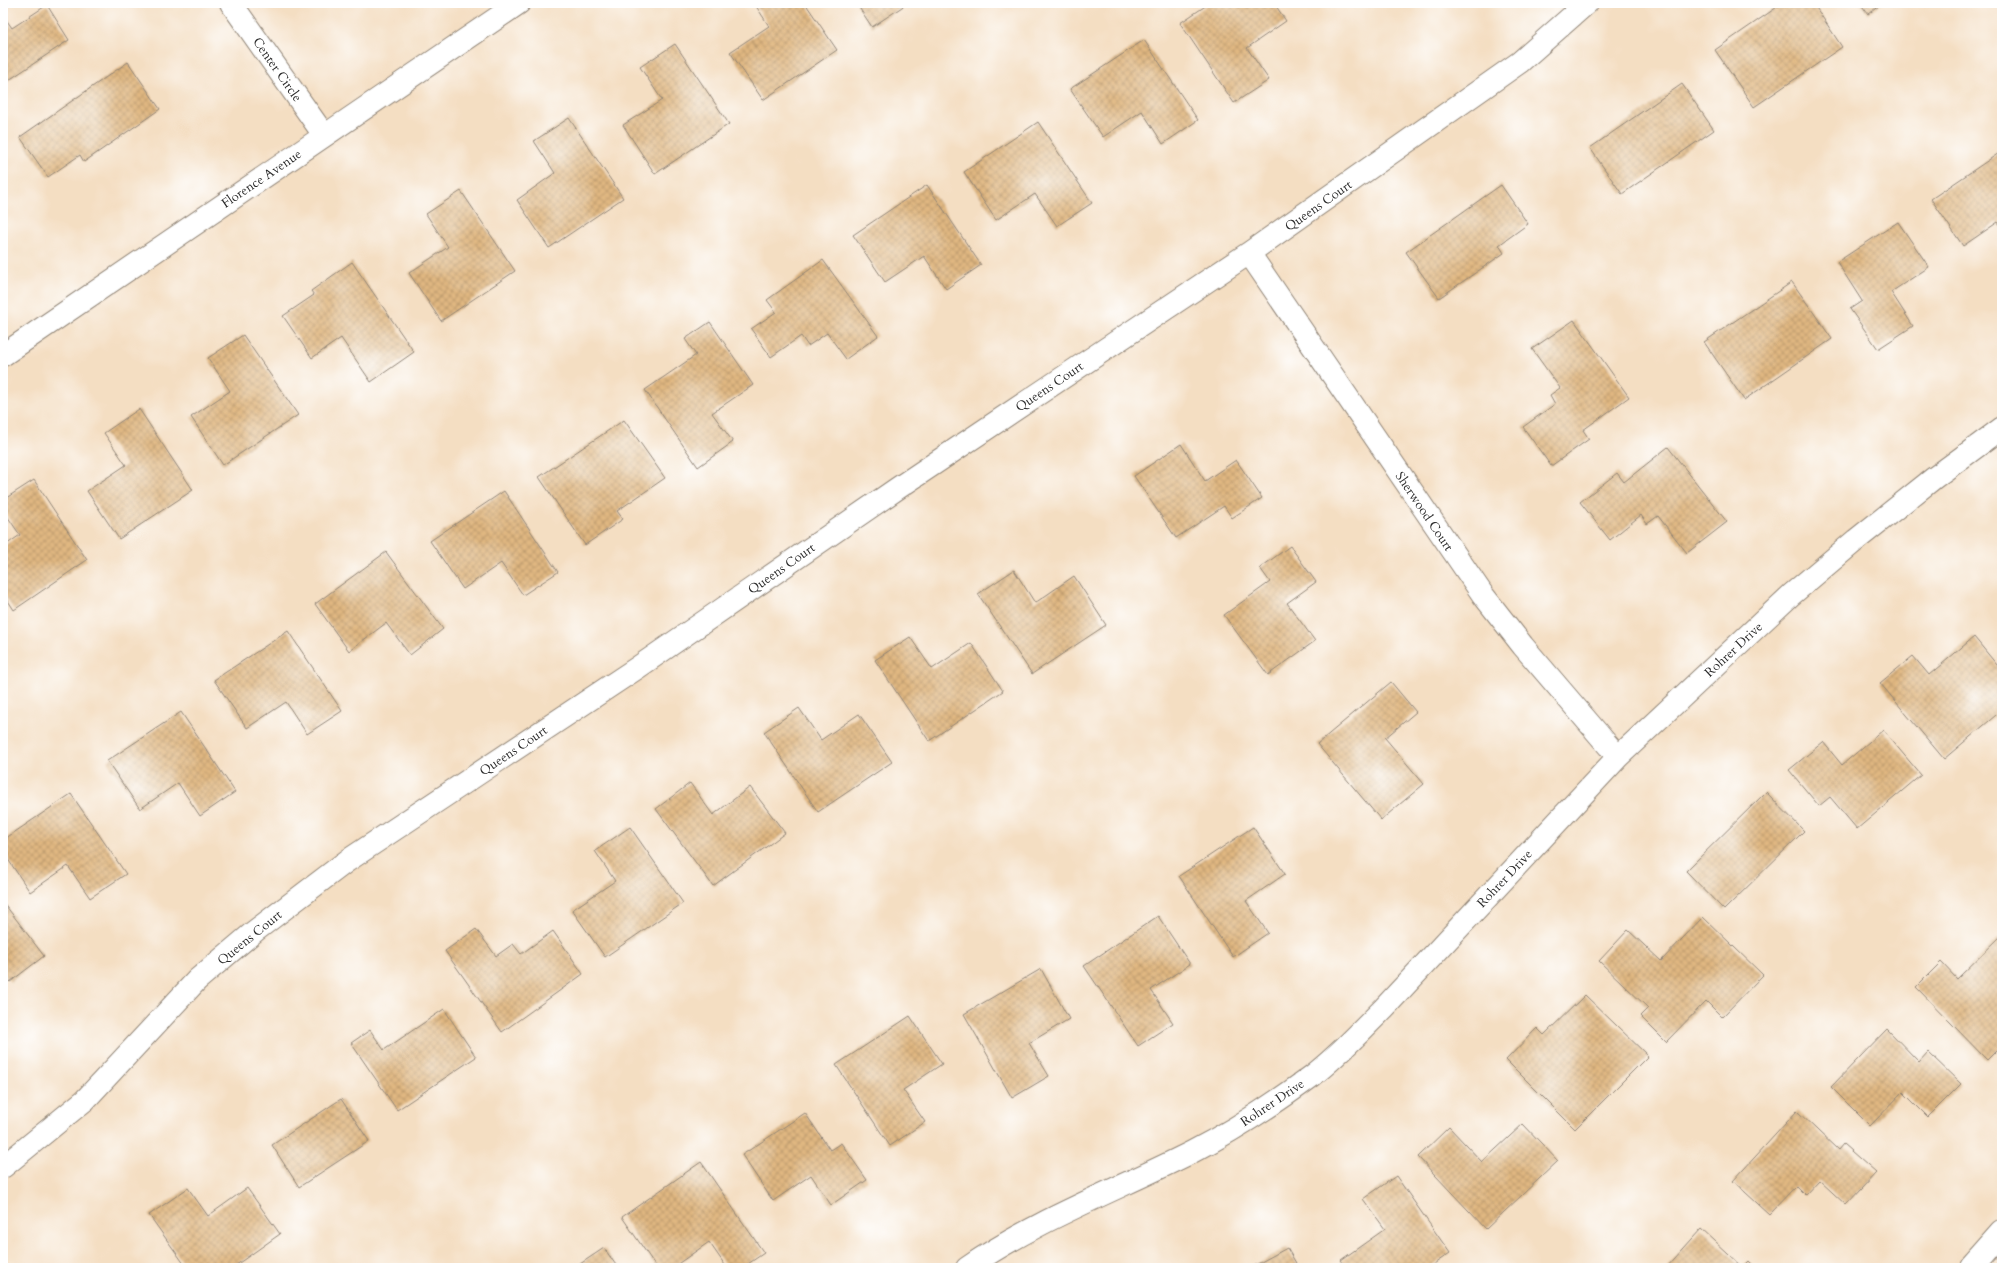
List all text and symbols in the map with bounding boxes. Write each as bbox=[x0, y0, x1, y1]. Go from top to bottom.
street label: Center Circle bbox=[248, 34, 306, 106]
street label: Florence Avenue bbox=[218, 145, 305, 212]
street label: Queens Court bbox=[1281, 176, 1356, 236]
street label: Queens Court bbox=[1012, 357, 1087, 416]
street label: Sherwood Court bbox=[1391, 468, 1457, 555]
street label: Queens Court bbox=[744, 539, 819, 599]
street label: Rohrer Drive bbox=[1701, 618, 1767, 681]
street label: Queens Court bbox=[476, 721, 551, 780]
street label: Rohrer Drive bbox=[1473, 846, 1536, 912]
street label: Queens Court bbox=[214, 906, 286, 969]
street label: Rohrer Drive bbox=[1237, 1075, 1308, 1131]

